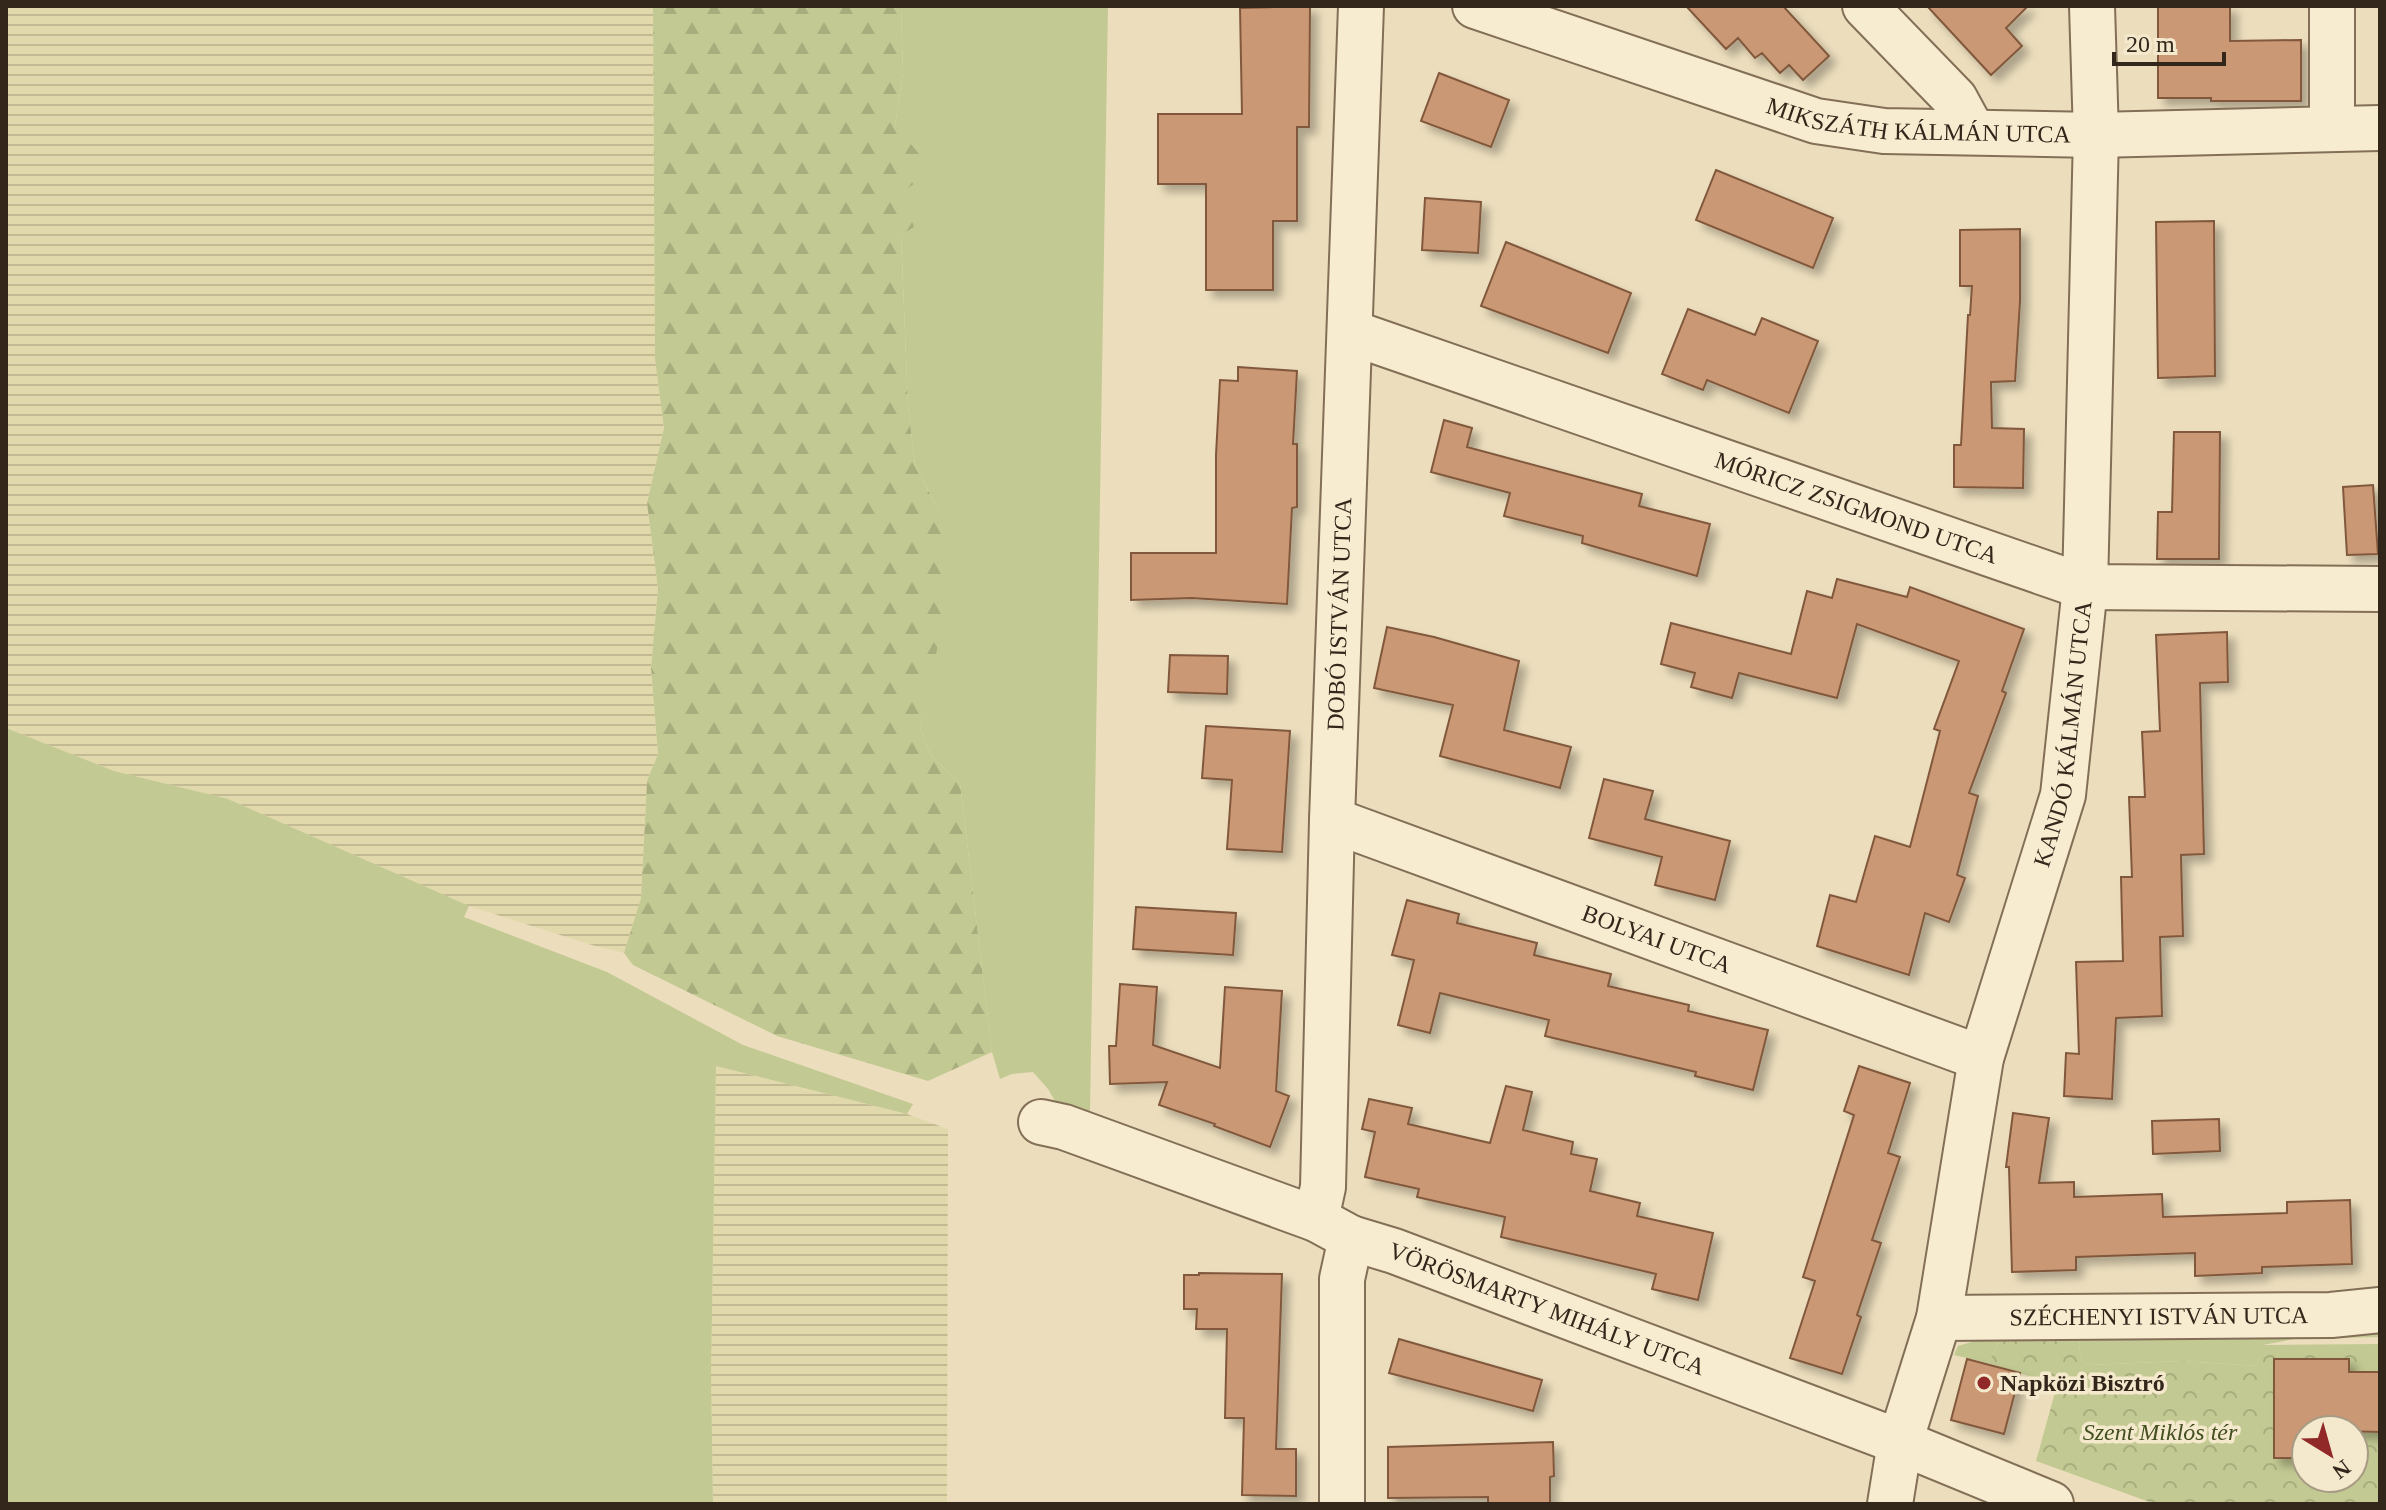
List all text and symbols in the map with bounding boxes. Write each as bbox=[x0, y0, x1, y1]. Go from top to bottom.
scale bar bbox=[2114, 16, 2224, 66]
text: 20 m bbox=[2126, 31, 2175, 57]
street label: MIKSZÁTH KÁLMÁN UTCA bbox=[1763, 92, 2072, 148]
street label: MÓRICZ ZSIGMOND UTCA bbox=[1712, 447, 2002, 569]
street label: DOBÓ ISTVÁN UTCA bbox=[1322, 496, 1357, 731]
street label: KANDÓ KÁLMÁN UTCA bbox=[2028, 599, 2097, 870]
street label: BOLYAI UTCA bbox=[1579, 900, 1736, 979]
street label: VÖRÖSMARTY MIHÁLY UTCA bbox=[1385, 1237, 1709, 1380]
street label: SZÉCHENYI ISTVÁN UTCA bbox=[2009, 1302, 2309, 1330]
place label: Napközi Bisztró bbox=[2000, 1370, 2165, 1396]
marker: Napközi Bisztró bbox=[1975, 1374, 1993, 1392]
north arrow bbox=[2290, 1414, 2370, 1494]
park label: Szent Miklós tér bbox=[2083, 1419, 2238, 1445]
text: N bbox=[2328, 1455, 2356, 1484]

